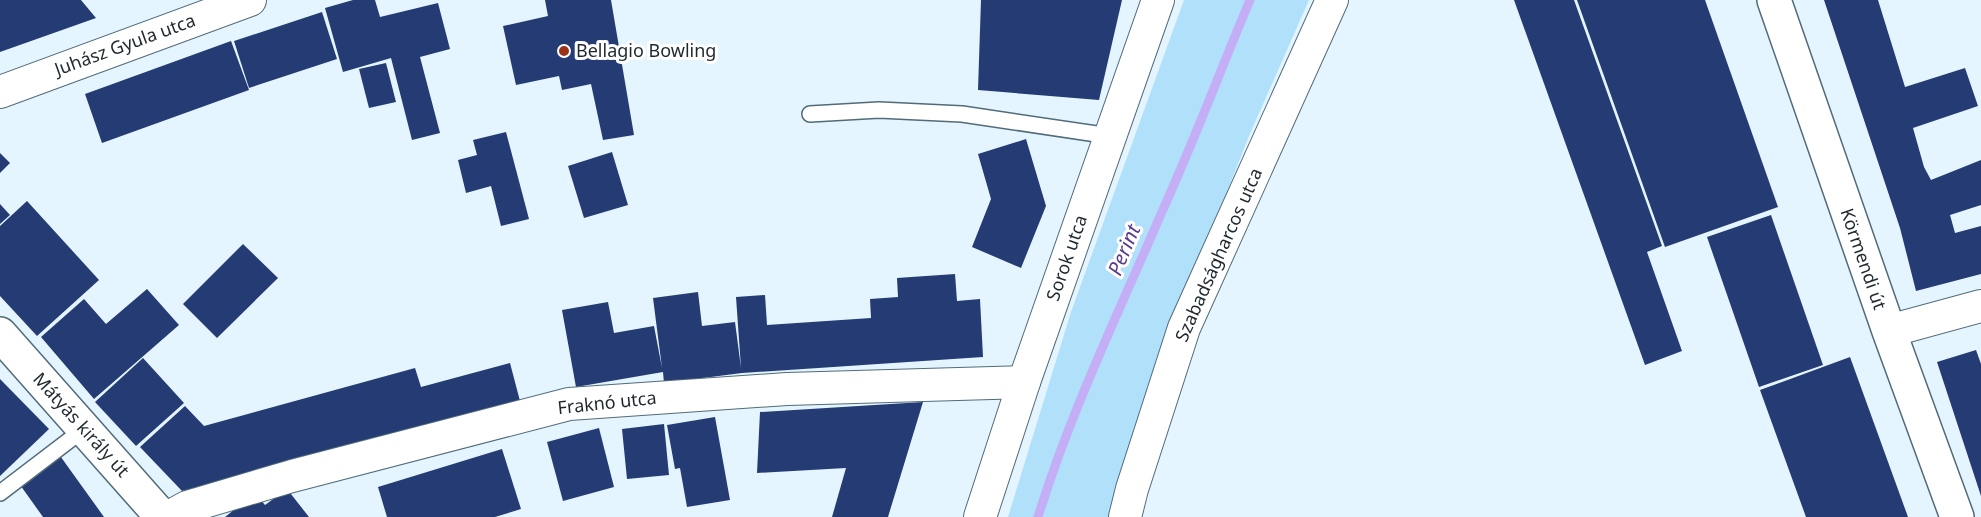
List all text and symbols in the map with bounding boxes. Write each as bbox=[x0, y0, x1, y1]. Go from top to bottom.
street label: Juhász Gyula utca bbox=[49, 7, 198, 81]
place label: Bellagio Bowling bbox=[576, 38, 716, 62]
marker: Bellagio Bowling bbox=[557, 44, 571, 58]
street label: Szabadságharcos utca bbox=[1169, 164, 1267, 345]
street label: Körmendi út bbox=[1835, 205, 1893, 313]
street label: Sorok utca bbox=[1040, 212, 1092, 304]
water label: Perint bbox=[1101, 219, 1147, 279]
street label: Mátyás király út bbox=[28, 367, 136, 482]
street label: Fraknó utca bbox=[556, 385, 657, 419]

